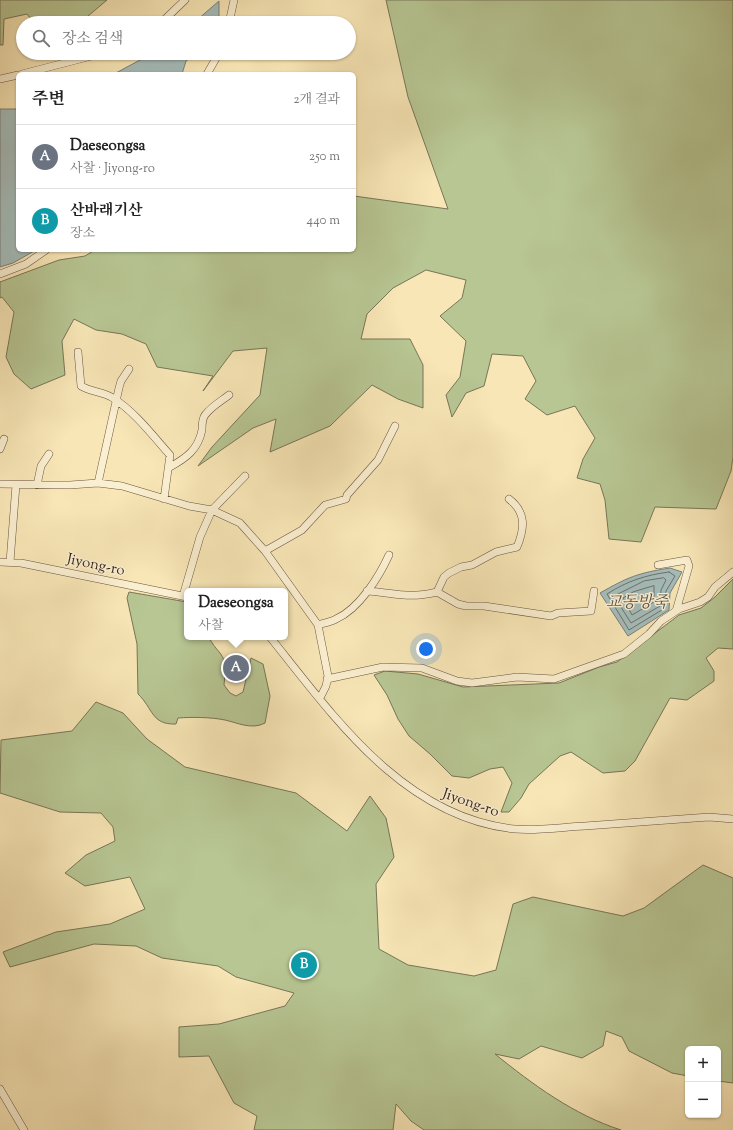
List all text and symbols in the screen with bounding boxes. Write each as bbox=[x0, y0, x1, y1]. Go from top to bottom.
search box bbox=[16, 16, 356, 60]
icon: search bbox=[30, 27, 52, 49]
text: 장소 검색 bbox=[62, 29, 123, 50]
text: 주변 bbox=[32, 88, 65, 112]
text: 2개 결과 bbox=[293, 91, 340, 109]
text: Daeseongsa bbox=[70, 136, 146, 157]
text: A bbox=[40, 148, 50, 166]
text: 250 m bbox=[309, 148, 340, 166]
text: 사찰 · Jiyong-ro bbox=[70, 160, 155, 178]
text: 산바래기산 bbox=[70, 201, 142, 222]
text: B bbox=[41, 212, 49, 230]
text: 440 m bbox=[307, 212, 340, 230]
text: 장소 bbox=[70, 225, 95, 243]
street label: Jiyong-ro bbox=[64, 549, 127, 582]
popup bbox=[184, 588, 288, 640]
water label: 교동방죽 bbox=[606, 592, 669, 615]
text: Daeseongsa bbox=[198, 593, 274, 614]
text: 사찰 bbox=[198, 617, 223, 635]
your location bbox=[416, 639, 436, 659]
pin: A bbox=[223, 653, 249, 683]
street label: Jiyong-ro bbox=[438, 784, 502, 823]
pin: B bbox=[291, 950, 317, 980]
map controls bbox=[685, 1046, 721, 1118]
button: + bbox=[685, 1046, 721, 1082]
button: − bbox=[685, 1082, 721, 1118]

